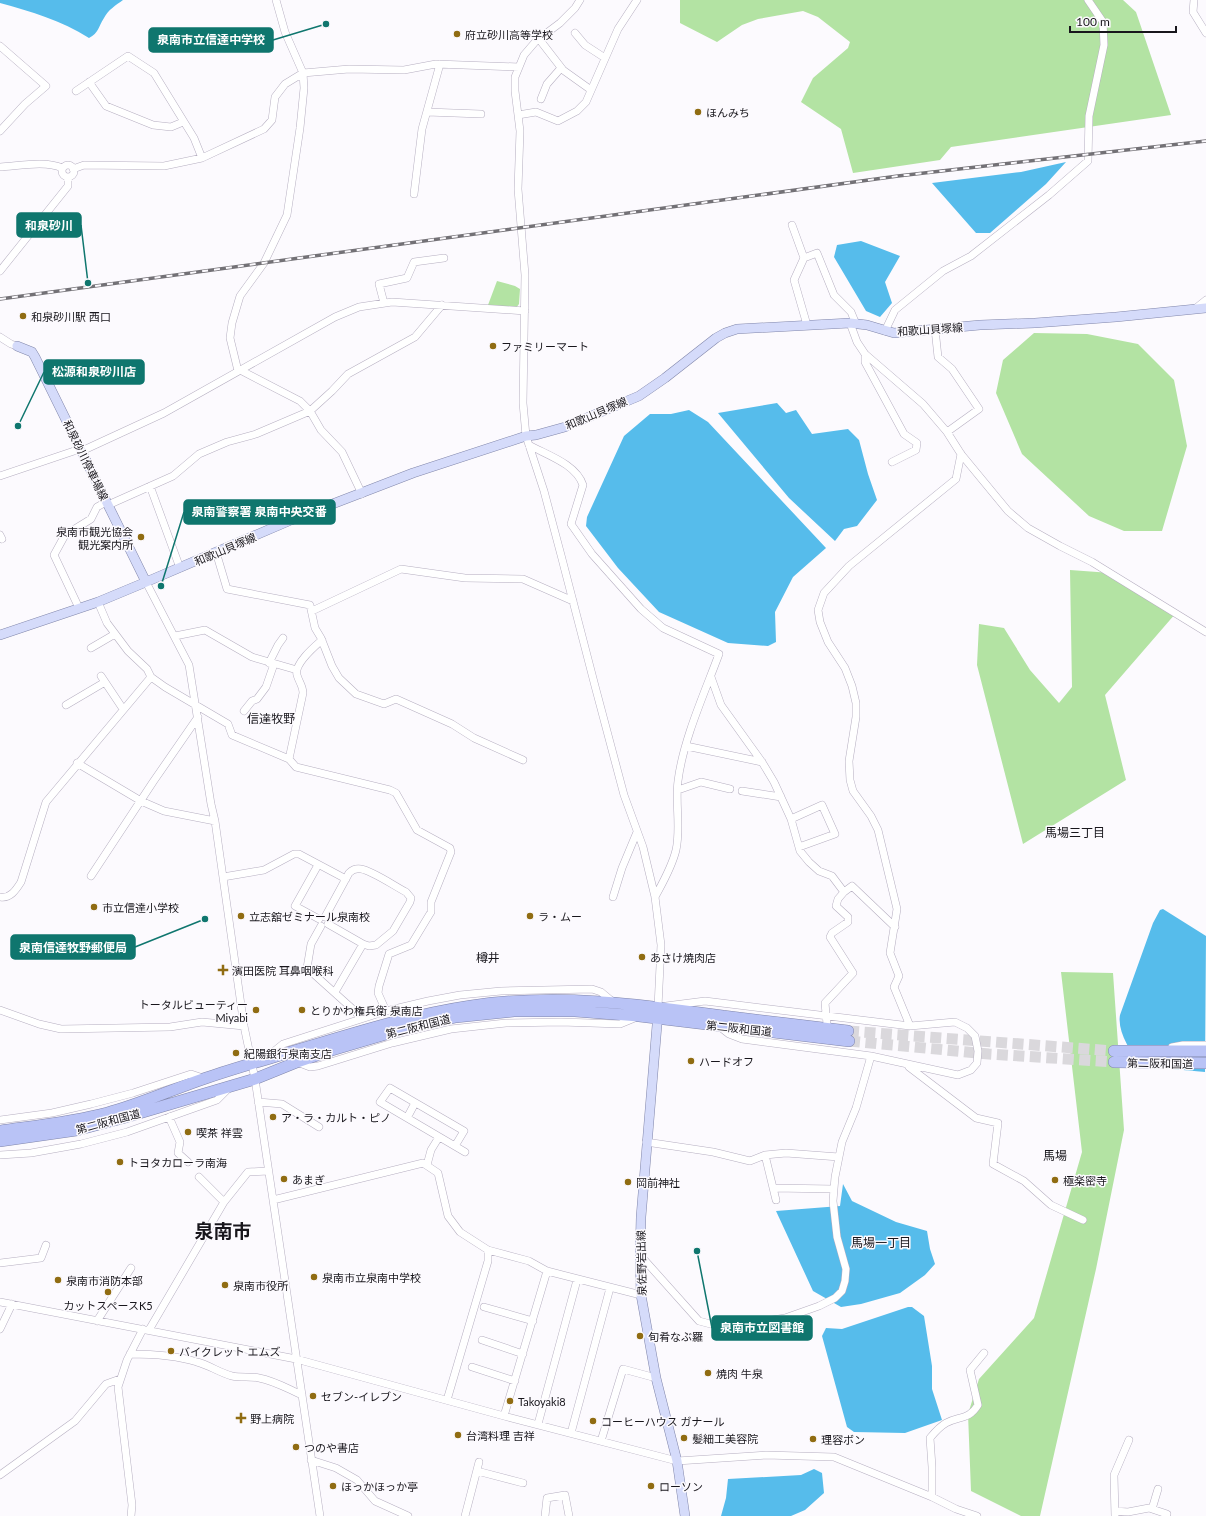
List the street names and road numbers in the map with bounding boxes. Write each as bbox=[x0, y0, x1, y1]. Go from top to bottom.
street label: 和歌山貝塚線 bbox=[897, 320, 963, 338]
street label: 和歌山貝塚線 bbox=[563, 394, 629, 432]
street label: 和泉砂川停車場線 bbox=[61, 418, 111, 502]
street label: 和歌山貝塚線 bbox=[192, 530, 258, 568]
street label: 第二阪和国道 bbox=[384, 1012, 452, 1040]
street label: 第二阪和国道 bbox=[706, 1018, 772, 1038]
street label: 第二阪和国道 bbox=[1127, 1056, 1193, 1070]
street label: 第二阪和国道 bbox=[74, 1106, 142, 1136]
street label: 泉佐野岩出線 bbox=[634, 1230, 648, 1296]

